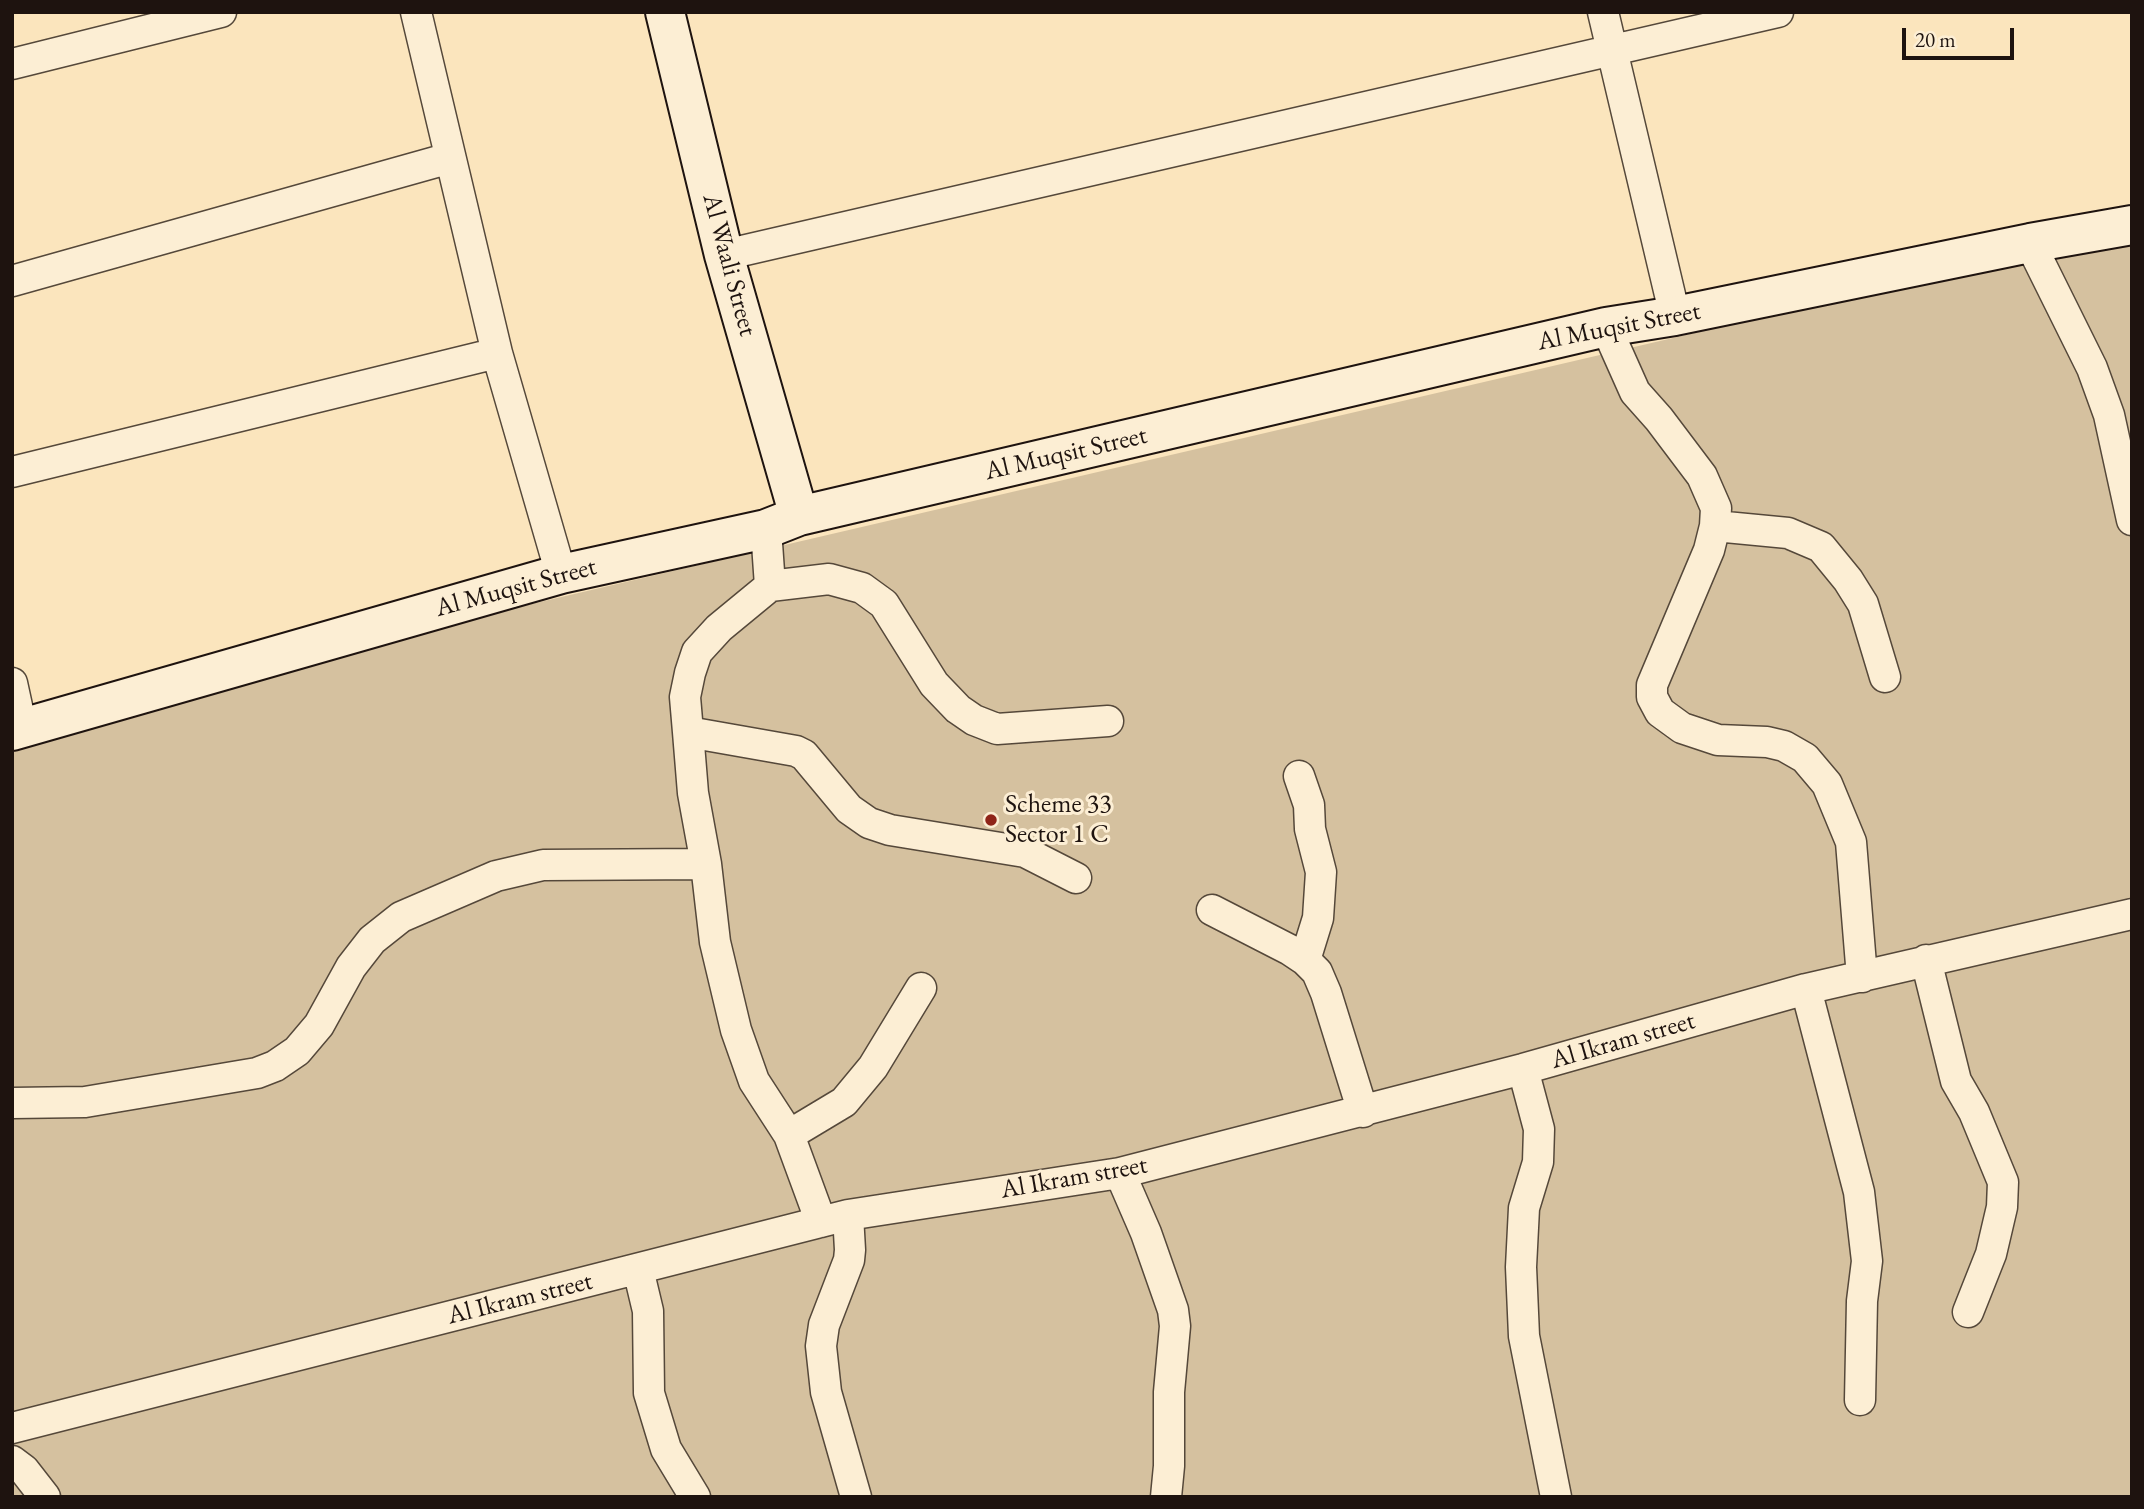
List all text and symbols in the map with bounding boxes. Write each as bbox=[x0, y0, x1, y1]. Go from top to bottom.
scale bar bbox=[1906, 14, 2018, 58]
text: 20 m bbox=[1915, 26, 1956, 53]
street label: Al Waali Street bbox=[695, 190, 763, 340]
street label: Al Muqsit Street bbox=[1535, 296, 1703, 358]
street label: Al Muqsit Street bbox=[982, 420, 1150, 488]
street label: Al Muqsit Street bbox=[432, 552, 600, 624]
place label: Scheme 33 Sector 1 C bbox=[1005, 789, 1112, 850]
marker: Scheme 33 Sector 1 C bbox=[983, 812, 999, 828]
street label: Al Ikram street bbox=[1547, 1006, 1699, 1076]
street label: Al Ikram street bbox=[998, 1150, 1150, 1206]
street label: Al Ikram street bbox=[444, 1266, 596, 1332]

